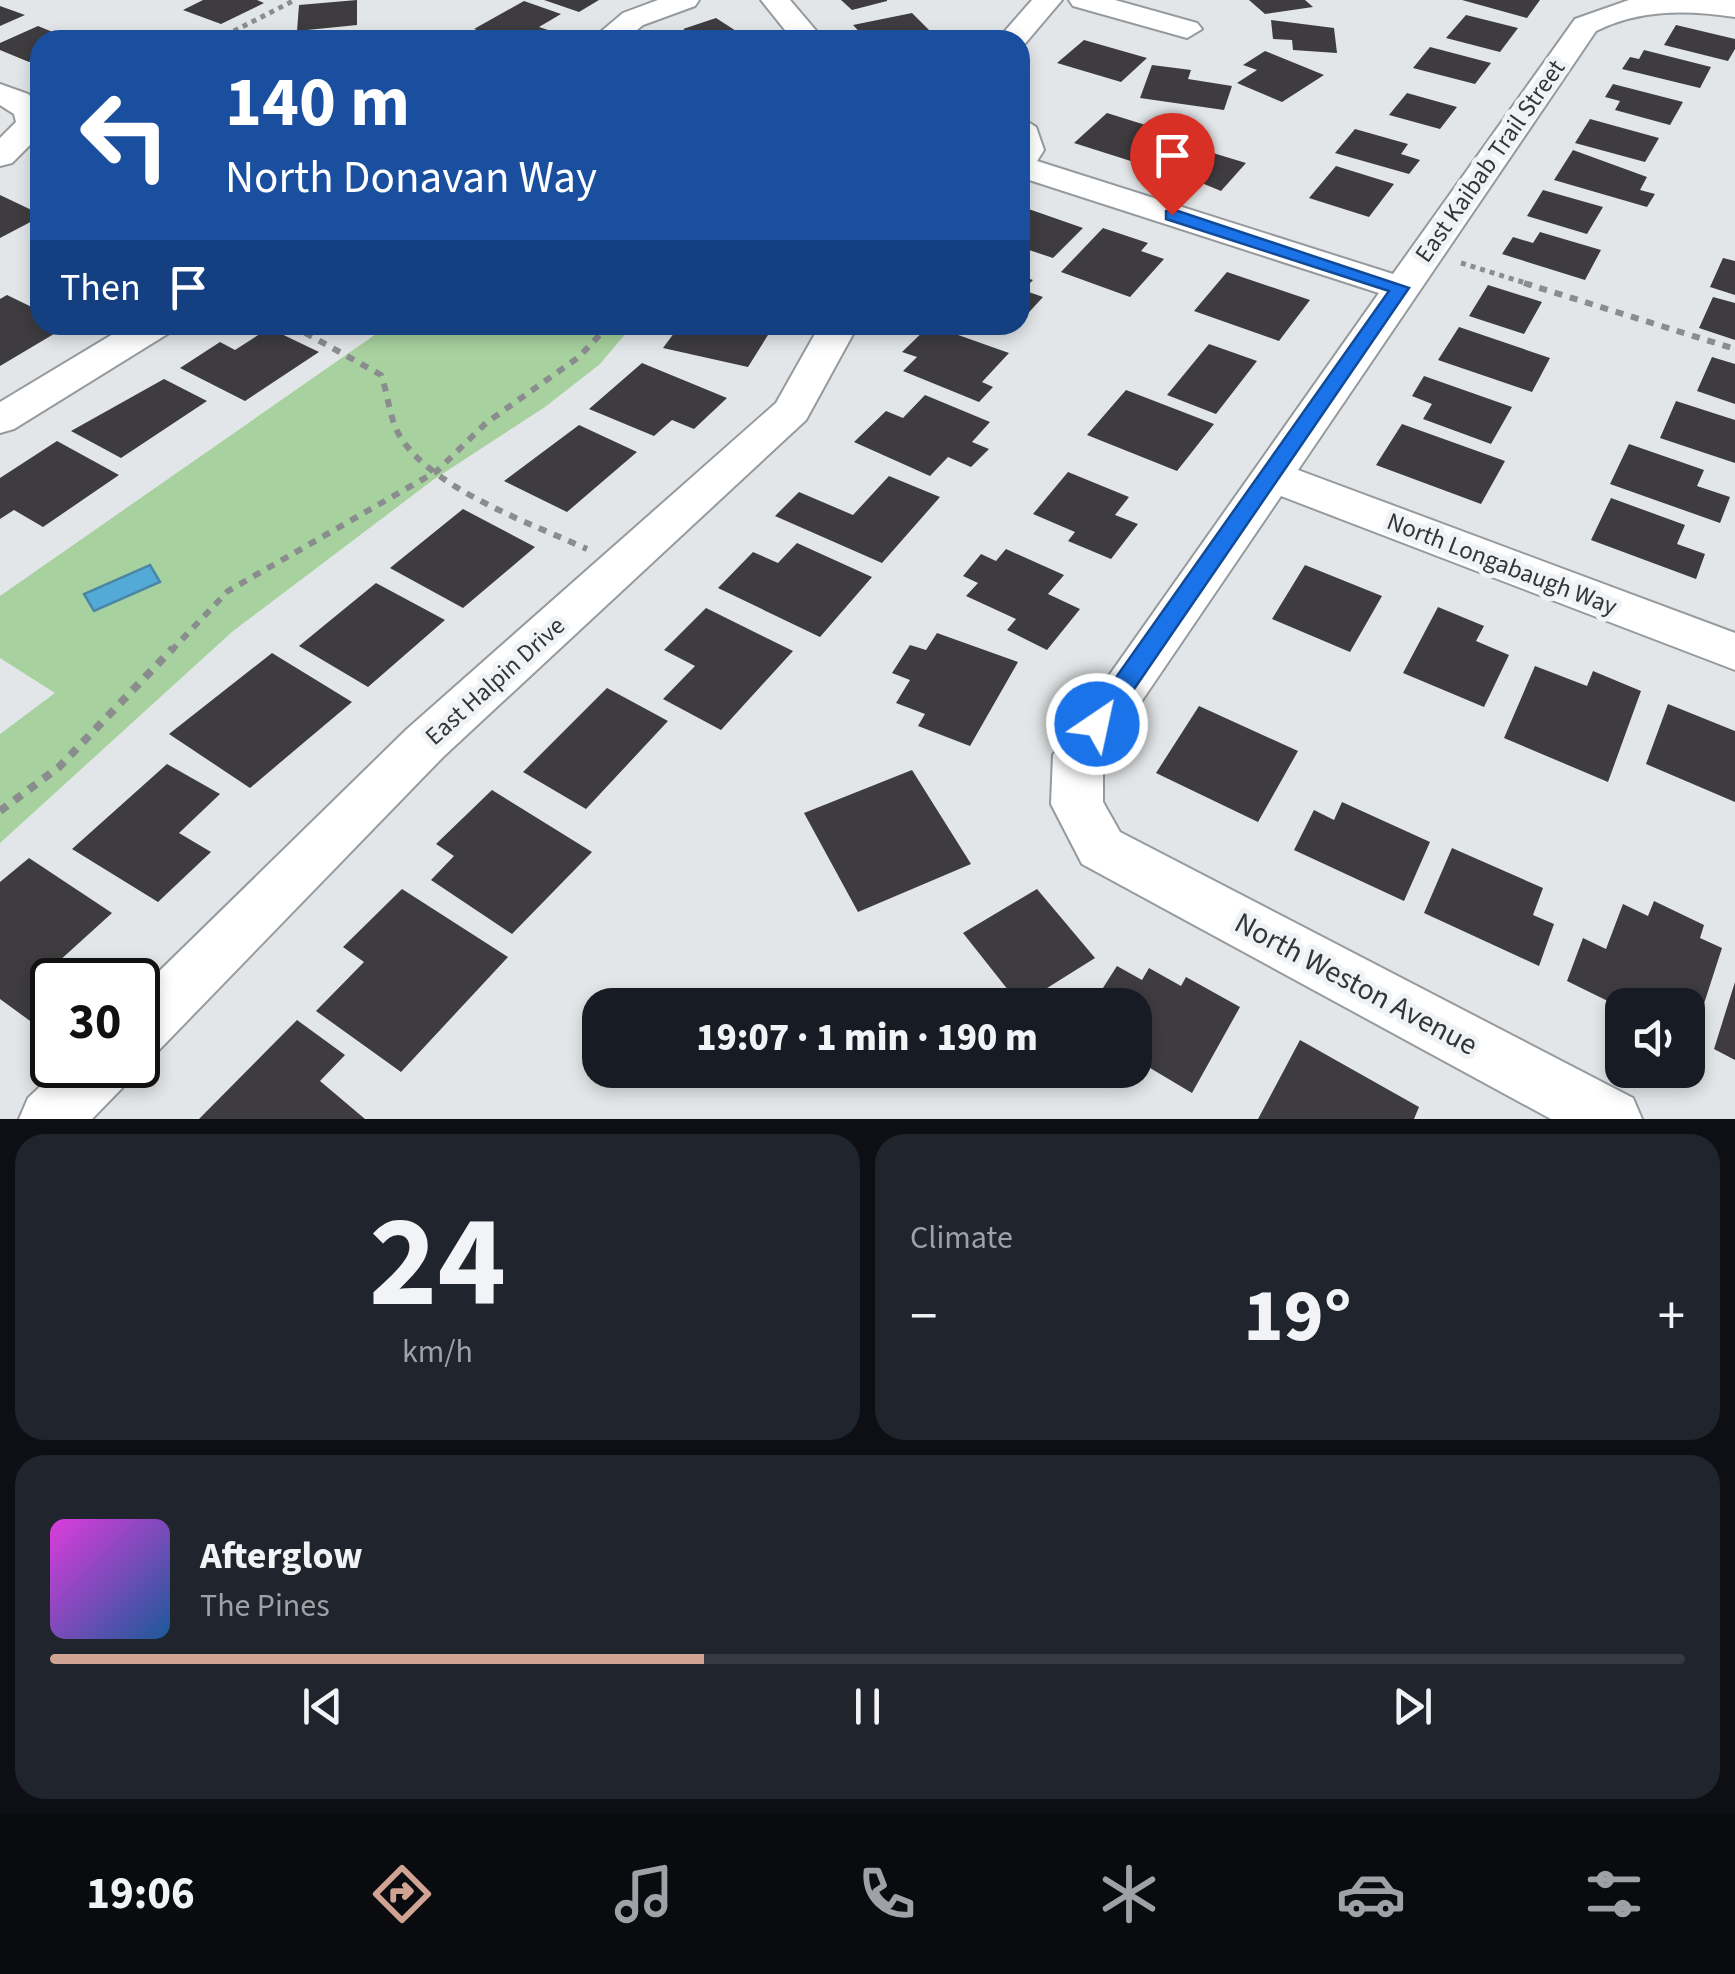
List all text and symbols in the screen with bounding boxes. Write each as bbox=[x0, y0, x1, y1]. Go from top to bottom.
street label: East Kaibab Trail Street bbox=[1406, 52, 1574, 270]
text: 140 m bbox=[225, 53, 410, 153]
icon: left bbox=[60, 70, 190, 200]
pin bbox=[1130, 113, 1215, 216]
icon: arrive bbox=[1145, 128, 1200, 183]
text: North Donavan Way bbox=[225, 146, 597, 210]
icon: arrive bbox=[161, 260, 216, 315]
text: Then bbox=[60, 261, 141, 315]
street label: North Longabaugh Way bbox=[1382, 504, 1623, 625]
street label: East Halpin Drive bbox=[417, 608, 573, 754]
position arrow bbox=[1045, 672, 1149, 776]
street label: North Weston Avenue bbox=[1227, 902, 1485, 1066]
speed limit sign: 30 bbox=[30, 958, 160, 1088]
map controls bbox=[1605, 988, 1705, 1088]
button: sound bbox=[1605, 988, 1705, 1088]
text: 19:07 · 1 min · 190 m bbox=[696, 1011, 1038, 1065]
text: 24 bbox=[369, 1171, 506, 1356]
text: Climate bbox=[910, 1215, 1013, 1261]
text: 19° bbox=[1244, 1263, 1351, 1370]
text: − bbox=[910, 1278, 937, 1356]
text: + bbox=[1658, 1278, 1685, 1356]
text: km/h bbox=[402, 1329, 473, 1375]
text: Afterglow bbox=[200, 1529, 363, 1583]
text: The Pines bbox=[200, 1583, 330, 1629]
icon: previous bbox=[295, 1679, 350, 1734]
icon: pause bbox=[840, 1679, 895, 1734]
icon: next bbox=[1385, 1679, 1440, 1734]
icon: directions bbox=[367, 1859, 437, 1929]
icon: music bbox=[609, 1859, 679, 1929]
icon: phone bbox=[852, 1859, 922, 1929]
icon: climate bbox=[1094, 1859, 1164, 1929]
icon: car bbox=[1336, 1859, 1406, 1929]
icon: filters bbox=[1579, 1859, 1649, 1929]
text: 19:06 bbox=[86, 1862, 195, 1926]

